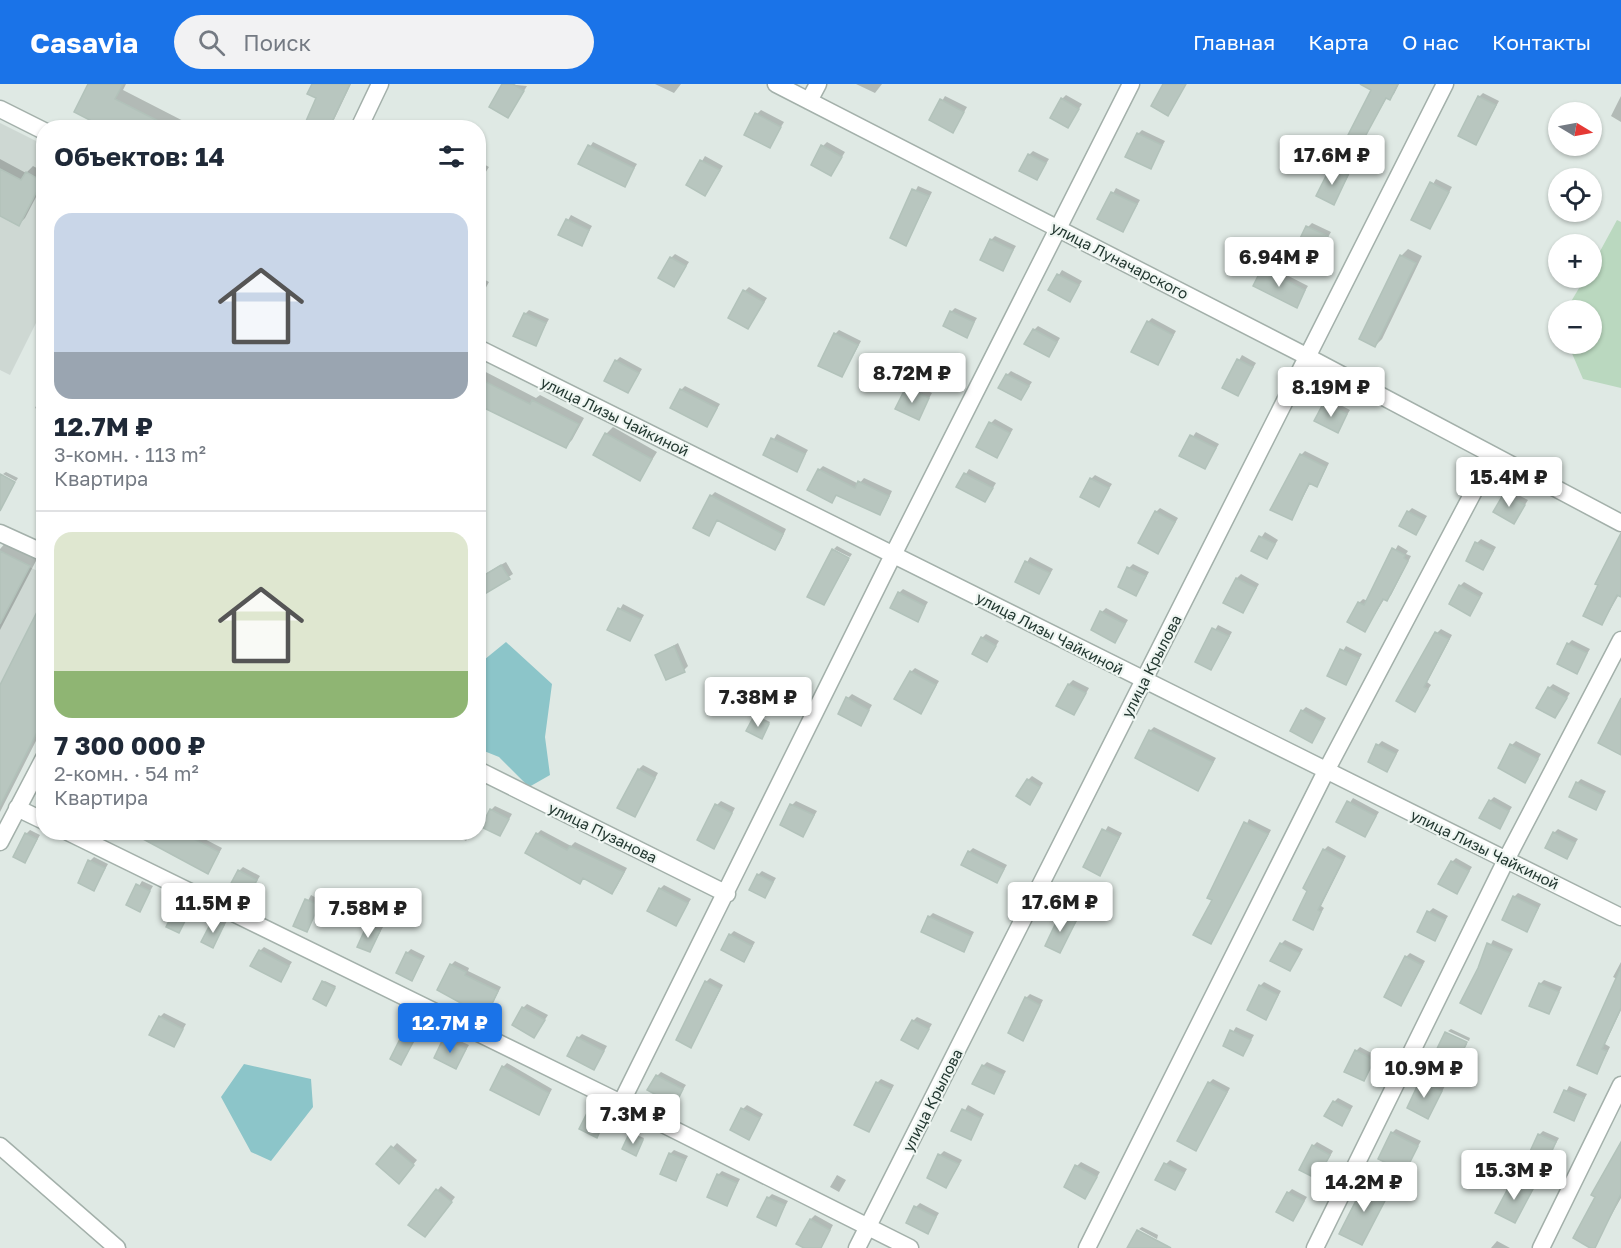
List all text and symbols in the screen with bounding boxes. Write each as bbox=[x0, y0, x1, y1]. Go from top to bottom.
search box bbox=[174, 15, 594, 69]
text: Casavia bbox=[30, 26, 138, 59]
icon: search bbox=[195, 26, 228, 59]
text: Поиск bbox=[243, 29, 311, 56]
text: Главная bbox=[1193, 29, 1275, 55]
text: Карта bbox=[1308, 29, 1369, 55]
text: О нас bbox=[1402, 29, 1459, 55]
text: Контакты bbox=[1492, 29, 1591, 55]
north arrow bbox=[1548, 102, 1602, 156]
map controls bbox=[1548, 102, 1602, 354]
pin: 17.6M ₽ bbox=[1277, 135, 1387, 186]
icon: filters bbox=[435, 140, 468, 173]
text: Объектов: 14 bbox=[54, 141, 225, 172]
text: 17.6M ₽ bbox=[1294, 142, 1370, 166]
button: locate bbox=[1548, 168, 1602, 222]
street label: улица Луначарского bbox=[1048, 218, 1192, 302]
button: + bbox=[1548, 234, 1602, 288]
pin: 6.94M ₽ bbox=[1224, 237, 1334, 288]
text: 6.94M ₽ bbox=[1239, 244, 1319, 268]
icon: home bbox=[207, 252, 315, 360]
button: − bbox=[1548, 300, 1602, 354]
pin: 8.72M ₽ bbox=[857, 353, 967, 404]
text: 8.72M ₽ bbox=[873, 360, 951, 384]
pin: 8.19M ₽ bbox=[1276, 367, 1386, 418]
street label: улица Лизы Чайкиной bbox=[538, 372, 692, 460]
text: 8.19M ₽ bbox=[1292, 374, 1370, 398]
text: 12.7M ₽ bbox=[54, 411, 153, 442]
text: 3-комн. · 113 m² bbox=[54, 442, 206, 466]
pin: 15.4M ₽ bbox=[1454, 457, 1564, 508]
text: 15.4M ₽ bbox=[1470, 464, 1548, 488]
text: Квартира bbox=[54, 466, 148, 490]
icon: home bbox=[207, 571, 315, 679]
street label: улица Лизы Чайкиной bbox=[973, 588, 1127, 678]
street label: улица Крылова bbox=[1117, 612, 1185, 720]
pin: 7.38M ₽ bbox=[703, 677, 813, 728]
text: 7.38M ₽ bbox=[719, 684, 797, 708]
text: 7 300 000 ₽ bbox=[54, 730, 206, 761]
text: 2-комн. · 54 m² bbox=[54, 761, 199, 785]
text: Квартира bbox=[54, 785, 148, 809]
street label: улица Пузанова bbox=[546, 798, 660, 866]
street label: улица Лизы Чайкиной bbox=[1408, 805, 1562, 893]
pin: 17.6M ₽ bbox=[1005, 882, 1115, 933]
pin: 11.5M ₽ bbox=[158, 883, 268, 934]
pin: 7.58M ₽ bbox=[313, 888, 423, 939]
text: 17.6M ₽ bbox=[1022, 889, 1098, 913]
text: 11.5M ₽ bbox=[175, 890, 251, 914]
text: 7.58M ₽ bbox=[329, 895, 407, 919]
pin: 12.7M ₽ bbox=[395, 1003, 505, 1054]
text: 12.7M ₽ bbox=[412, 1010, 488, 1034]
street label: улица Крылова bbox=[898, 1046, 966, 1154]
pin: 10.9M ₽ bbox=[1369, 1048, 1479, 1099]
text: 10.9M ₽ bbox=[1385, 1055, 1463, 1079]
pin: 7.3M ₽ bbox=[584, 1094, 682, 1145]
text: 7.3M ₽ bbox=[600, 1101, 666, 1125]
pin: 15.3M ₽ bbox=[1459, 1150, 1569, 1201]
text: 15.3M ₽ bbox=[1475, 1157, 1553, 1181]
pin: 14.2M ₽ bbox=[1309, 1162, 1419, 1213]
text: 14.2M ₽ bbox=[1325, 1169, 1403, 1193]

